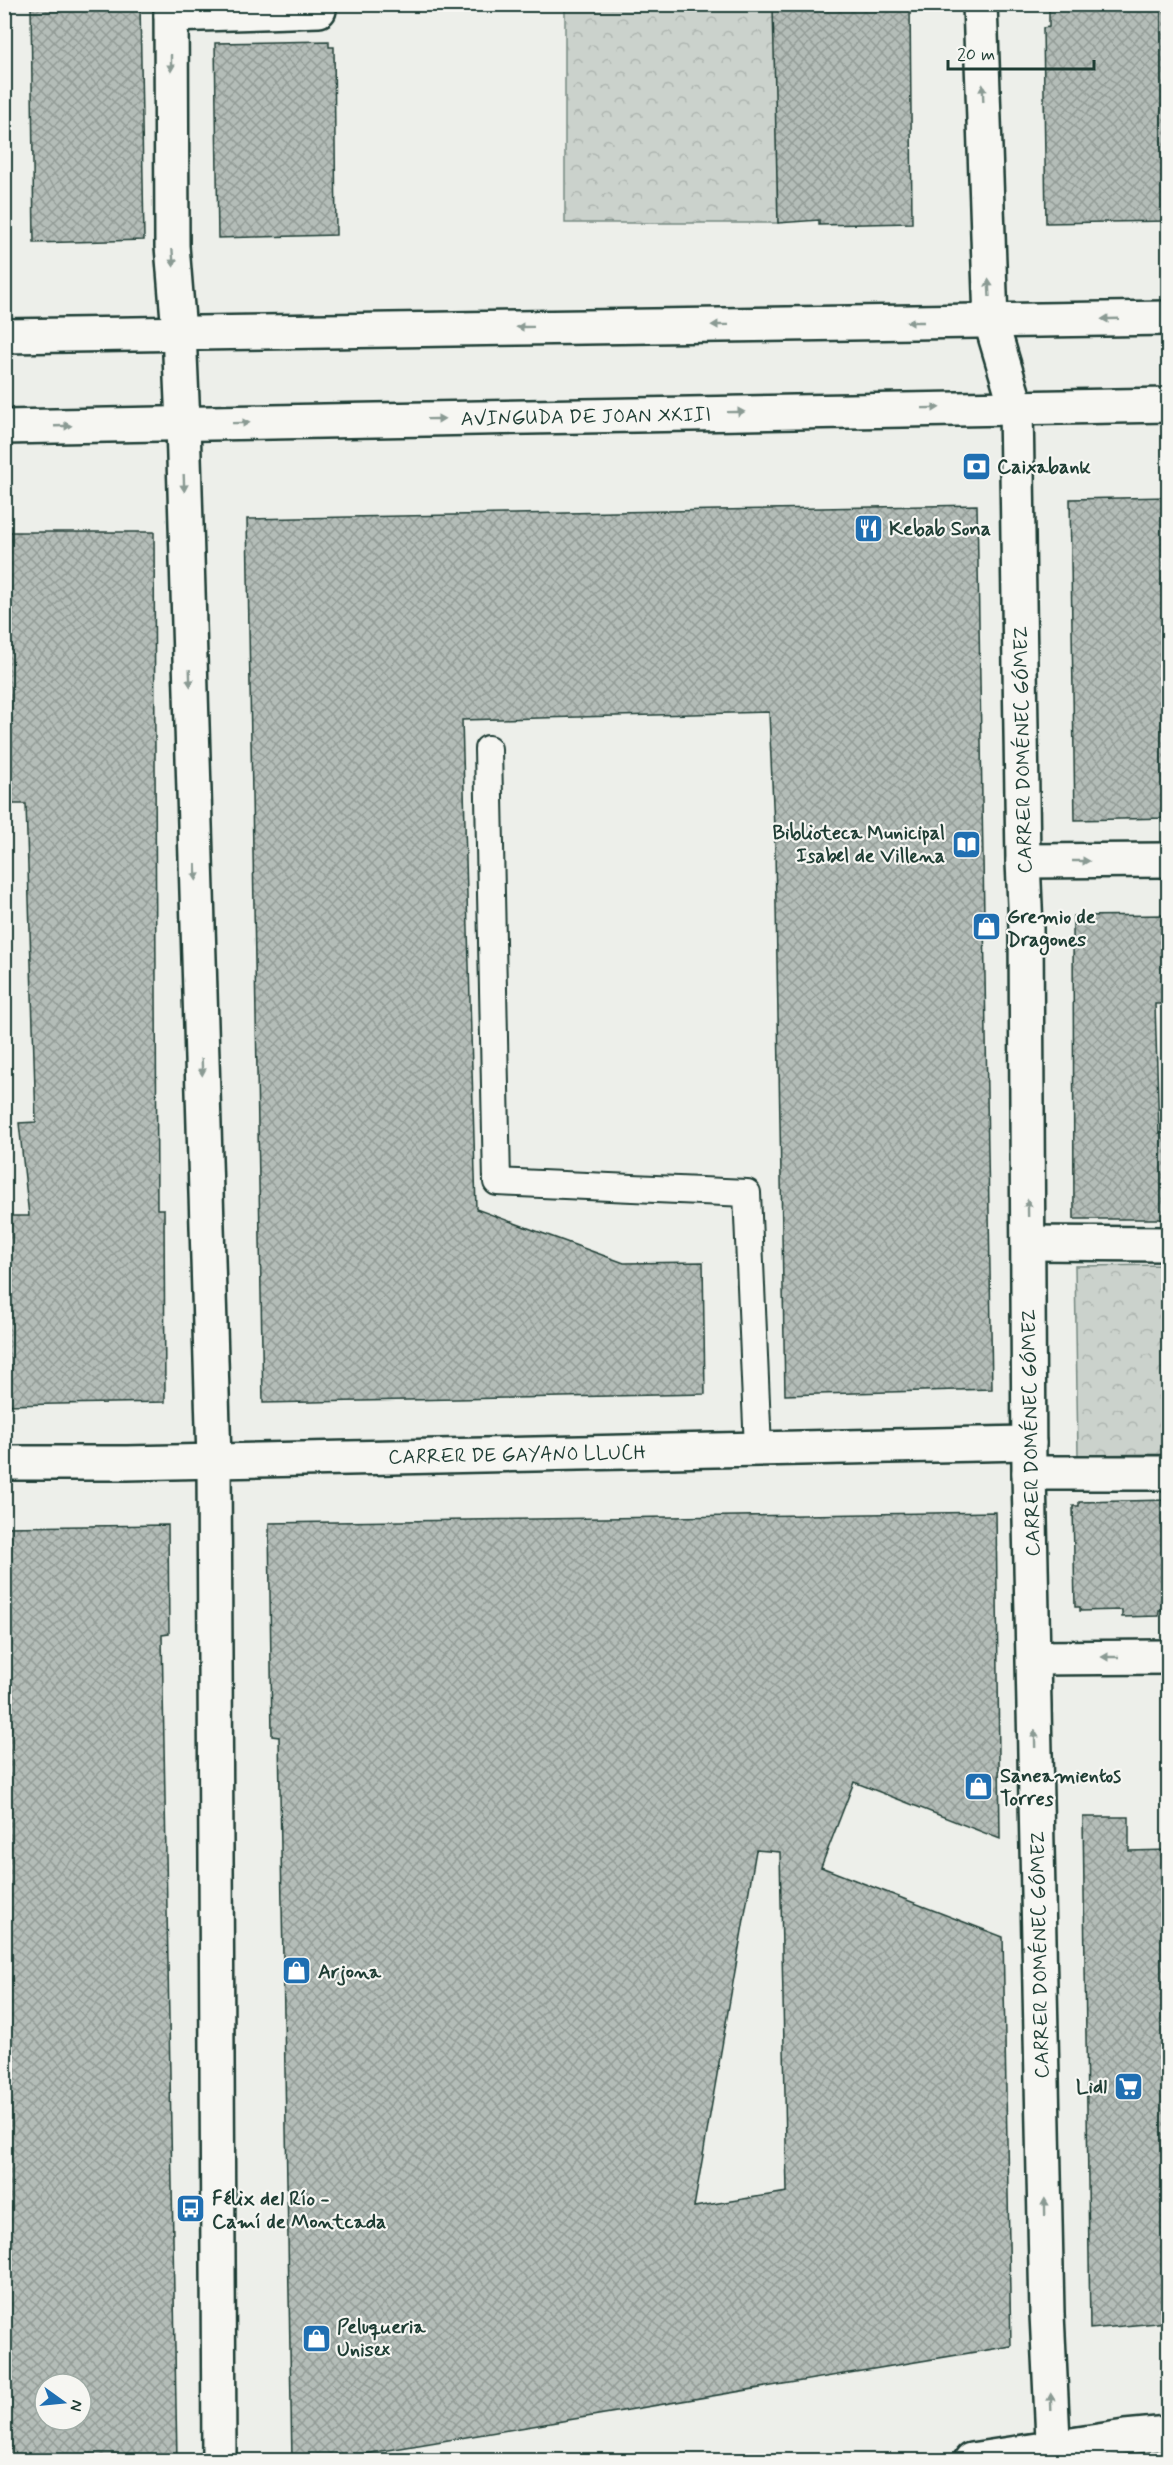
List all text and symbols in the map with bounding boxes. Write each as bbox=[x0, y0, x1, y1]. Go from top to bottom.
scale bar bbox=[948, 33, 1094, 71]
text: 20 m bbox=[957, 43, 995, 67]
one-way arrow bbox=[166, 53, 176, 72]
one-way arrow bbox=[978, 84, 988, 103]
one-way arrow bbox=[168, 248, 177, 267]
one-way arrow bbox=[985, 279, 994, 298]
one-way arrow bbox=[1101, 314, 1120, 324]
one-way arrow bbox=[906, 317, 925, 327]
one-way arrow bbox=[711, 320, 730, 329]
one-way arrow bbox=[516, 322, 535, 332]
street label: AVINGUDA DE JOAN XXIII bbox=[461, 402, 712, 433]
one-way arrow bbox=[921, 403, 940, 413]
one-way arrow bbox=[726, 408, 745, 417]
one-way arrow bbox=[427, 414, 446, 424]
one-way arrow bbox=[232, 418, 251, 428]
one-way arrow bbox=[53, 422, 72, 431]
bank icon: Caixabank bbox=[960, 450, 992, 482]
place label: Caixabank bbox=[997, 454, 1091, 481]
one-way arrow bbox=[180, 473, 189, 492]
restaurant icon: Kebab Sona bbox=[852, 512, 884, 544]
place label: Kebab Sona bbox=[889, 516, 991, 543]
street label: CARRER DOMÉNEC GÓMEZ bbox=[1008, 626, 1039, 874]
one-way arrow bbox=[186, 668, 195, 687]
place label: Biblioteca Municipal Isabel de Villena bbox=[772, 820, 945, 870]
library icon: Biblioteca Municipal Isabel de Villena bbox=[950, 828, 982, 860]
one-way arrow bbox=[1072, 856, 1091, 866]
one-way arrow bbox=[192, 863, 201, 882]
place label: Gremio de Dragones bbox=[1007, 904, 1096, 956]
shop icon: Gremio de Dragones bbox=[970, 911, 1002, 943]
one-way arrow bbox=[198, 1058, 207, 1077]
one-way arrow bbox=[1024, 1199, 1033, 1218]
street label: CARRER DOMÉNEC GÓMEZ bbox=[1016, 1309, 1047, 1557]
street label: CARRER DE GAYANO LLUCH bbox=[388, 1440, 646, 1471]
one-way arrow bbox=[1101, 1652, 1120, 1662]
one-way arrow bbox=[1030, 1730, 1040, 1749]
place label: Saneamientos Torres bbox=[1000, 1763, 1121, 1813]
shop icon: Saneamientos Torres bbox=[963, 1771, 995, 1803]
street label: CARRER DOMÉNEC GÓMEZ bbox=[1025, 1831, 1056, 2079]
shop icon: Arjona bbox=[281, 1955, 313, 1987]
place label: Arjona bbox=[318, 1959, 382, 1986]
supermarket icon: Lidl bbox=[1112, 2070, 1144, 2102]
place label: Lidl bbox=[1076, 2074, 1107, 2101]
place label: Félix del Río - Camí de Montcada bbox=[212, 2186, 386, 2236]
bus stop icon: Félix del Río - Camí de Montcada bbox=[175, 2193, 207, 2225]
one-way arrow bbox=[1040, 2198, 1049, 2217]
place label: Peluqueria Unisex bbox=[337, 2314, 427, 2364]
shop icon: Peluqueria Unisex bbox=[300, 2322, 332, 2354]
north arrow bbox=[33, 2372, 93, 2432]
one-way arrow bbox=[1046, 2393, 1055, 2412]
text: N bbox=[65, 2398, 88, 2413]

